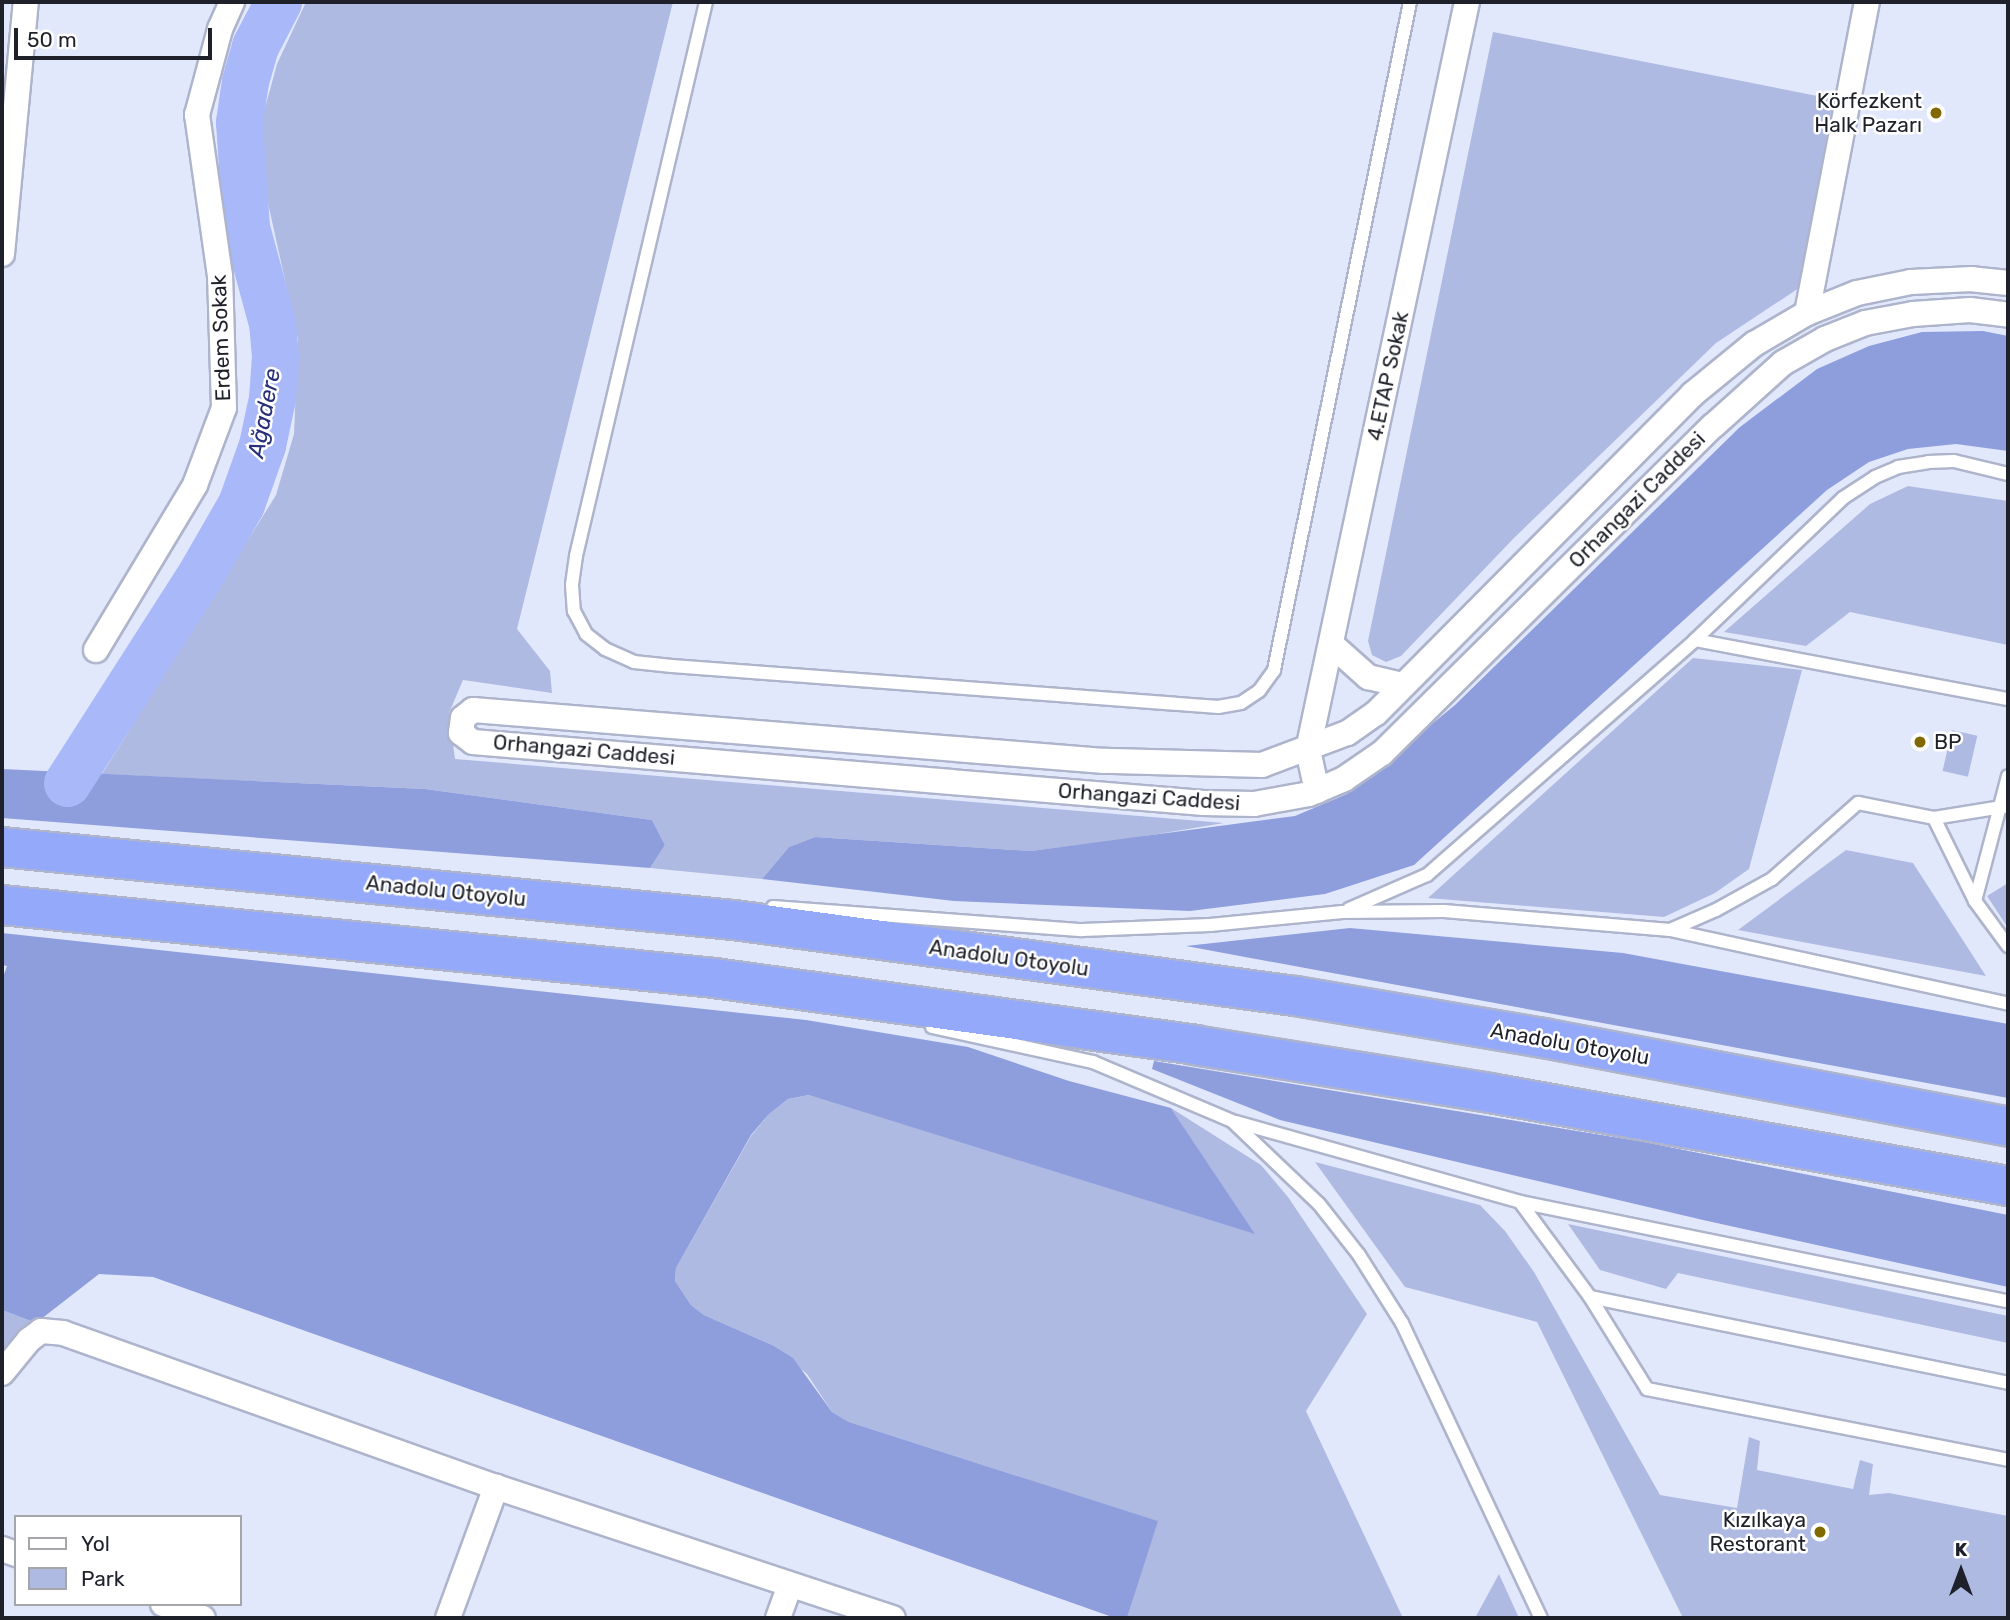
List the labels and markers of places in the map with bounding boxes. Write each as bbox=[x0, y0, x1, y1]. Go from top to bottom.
place label: Körfezkent Halk Pazarı bbox=[1814, 88, 1922, 138]
marker: Körfezkent Halk Pazarı bbox=[1928, 105, 1944, 121]
place label: BP bbox=[1934, 729, 1962, 755]
marker: BP bbox=[1912, 734, 1928, 750]
place label: Kızılkaya Restorant bbox=[1709, 1507, 1806, 1557]
marker: Kızılkaya Restorant bbox=[1812, 1524, 1828, 1540]

